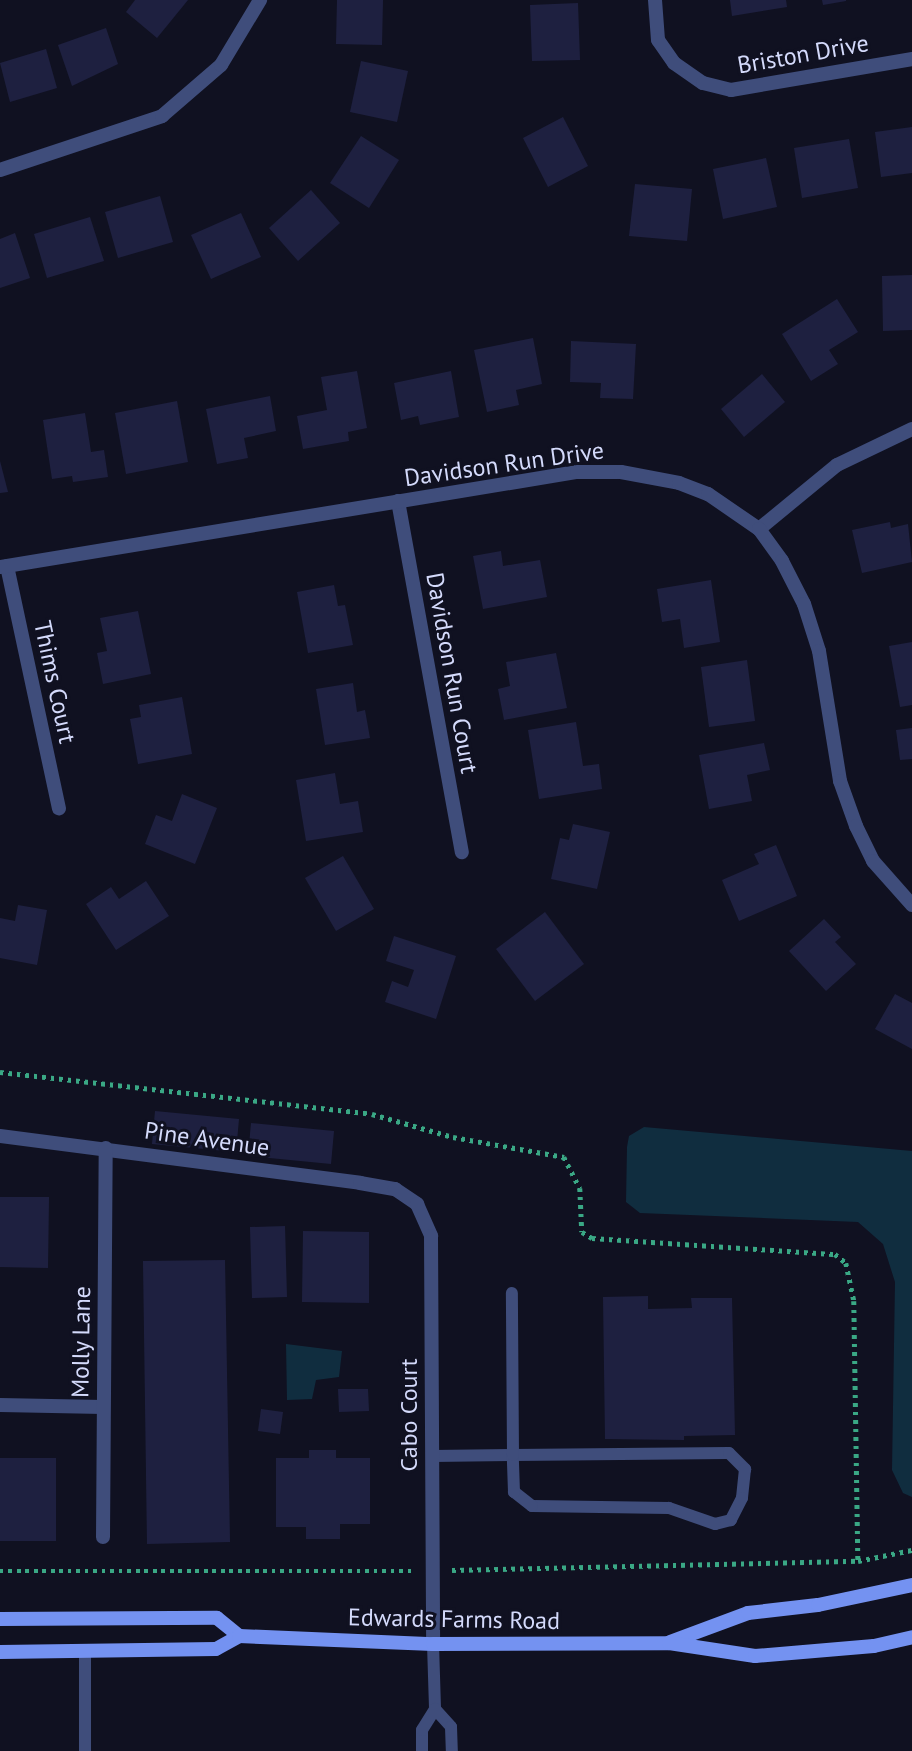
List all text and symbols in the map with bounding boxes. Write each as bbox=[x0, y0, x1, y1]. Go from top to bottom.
street label: Briston Drive bbox=[735, 28, 871, 80]
street label: Davidson Run Drive bbox=[402, 436, 606, 492]
street label: Davidson Run Court bbox=[420, 570, 484, 776]
street label: Thims Court bbox=[28, 618, 82, 746]
street label: Pine Avenue bbox=[142, 1116, 272, 1162]
street label: Molly Lane bbox=[66, 1285, 96, 1399]
street label: Cabo Court bbox=[395, 1358, 423, 1472]
street label: Edwards Farms Road bbox=[348, 1603, 560, 1635]

